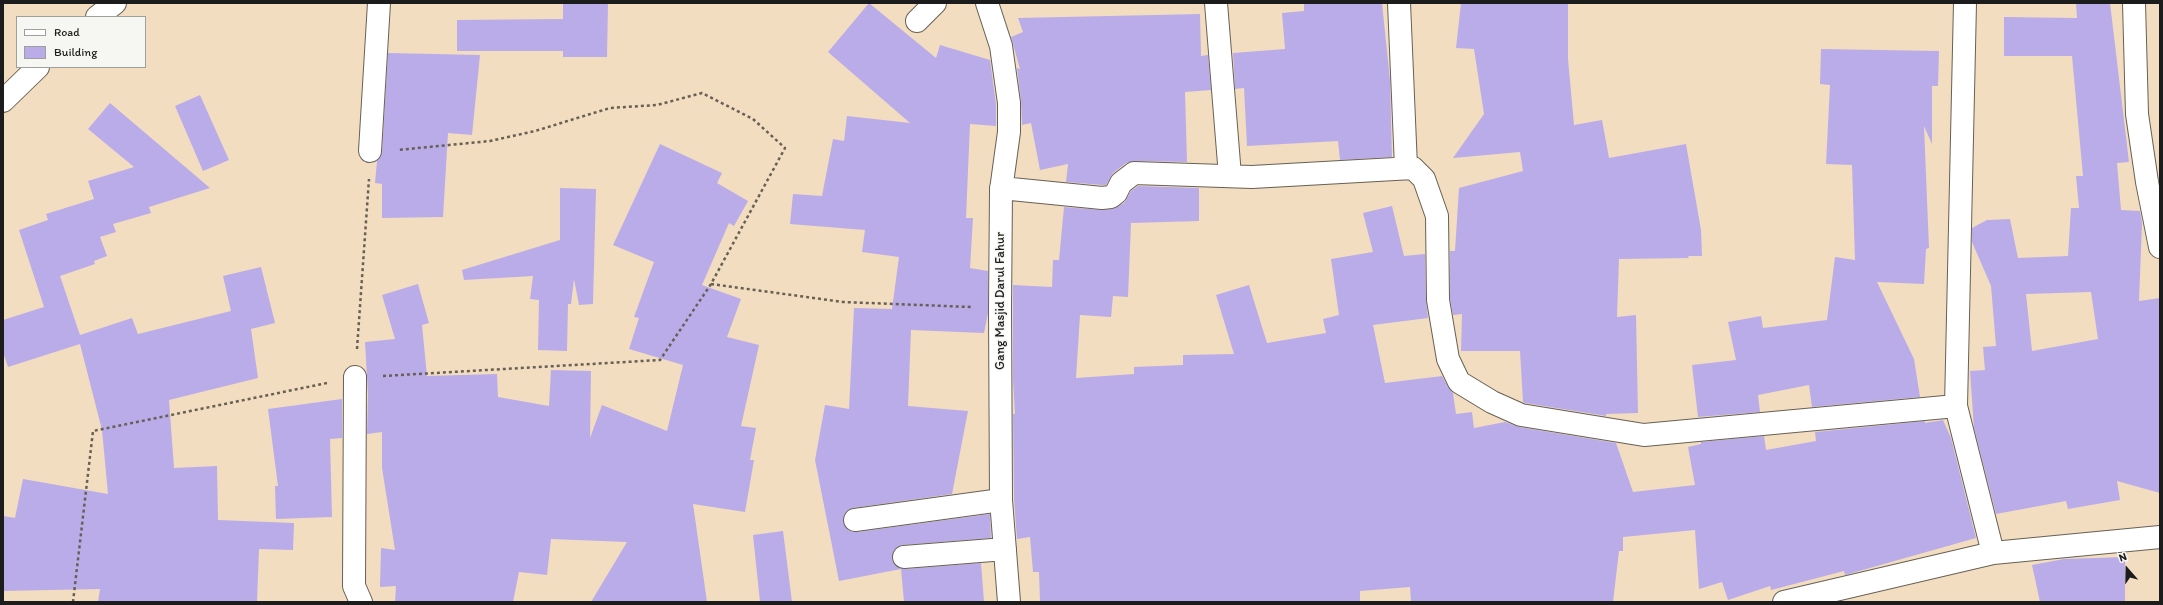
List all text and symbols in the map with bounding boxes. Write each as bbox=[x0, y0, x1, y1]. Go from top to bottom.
legend bbox=[16, 16, 146, 68]
text: Road bbox=[54, 25, 80, 39]
text: Building bbox=[54, 45, 97, 59]
street label: Gang Masjid Darul Fahur bbox=[993, 232, 1009, 370]
north arrow bbox=[2107, 549, 2147, 589]
text: N bbox=[2117, 550, 2128, 565]

